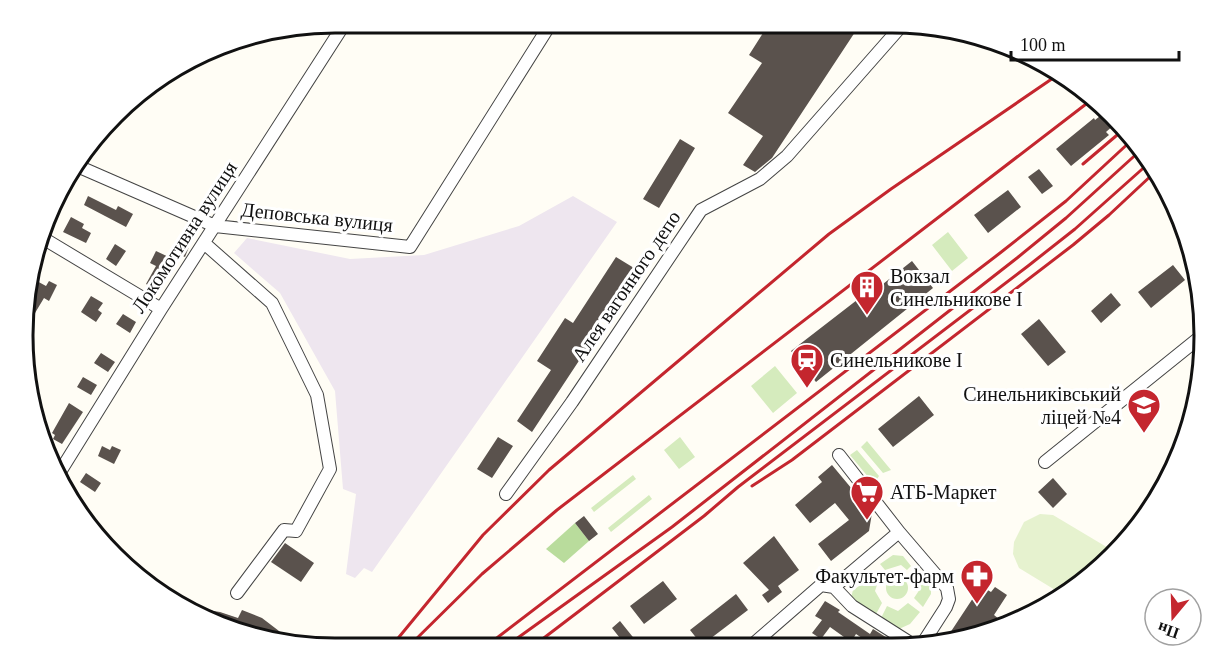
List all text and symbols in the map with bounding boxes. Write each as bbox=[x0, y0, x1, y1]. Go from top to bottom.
scale bar bbox=[1011, 24, 1179, 62]
text: 100 m bbox=[1020, 35, 1066, 55]
street label: Локомотивна вулиця bbox=[127, 157, 242, 317]
street label: Деповська вулиця bbox=[240, 198, 394, 237]
street label: Алея вагонного депо bbox=[567, 206, 685, 366]
place label: Вокзал Синельникове І bbox=[890, 265, 1023, 310]
building icon: Вокзал Синельникове І bbox=[849, 269, 885, 316]
station icon: Синельникове І bbox=[789, 342, 825, 389]
place label: Синельникове І bbox=[830, 349, 963, 371]
place label: Синельниківський ліцей №4 bbox=[963, 383, 1121, 429]
school or university icon: Синельниківський ліцей №4 bbox=[1126, 387, 1162, 434]
supermarket icon: АТБ-Маркет bbox=[849, 474, 885, 521]
place label: АТБ-Маркет bbox=[890, 481, 997, 504]
pharmacy icon: Факультет-фарм bbox=[959, 558, 995, 605]
place label: Факультет-фарм bbox=[815, 565, 954, 588]
north arrow bbox=[1143, 587, 1203, 647]
text: Пн bbox=[1155, 619, 1181, 642]

